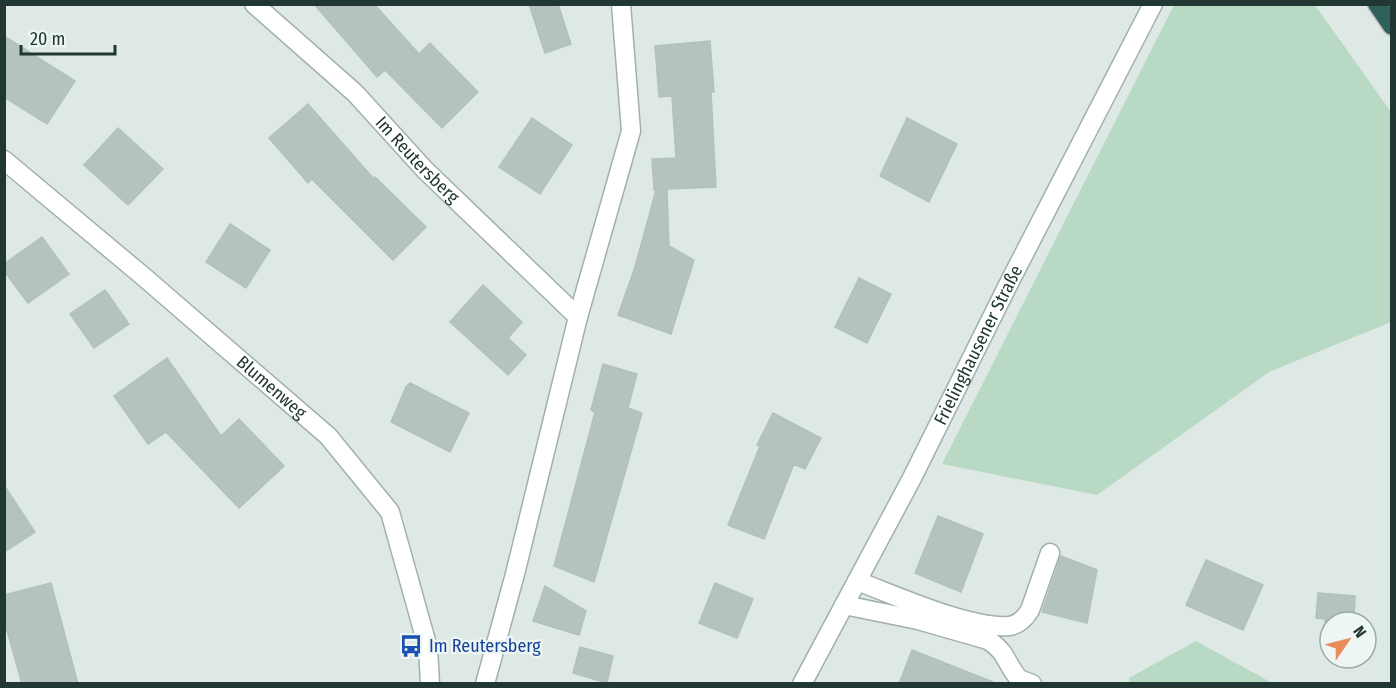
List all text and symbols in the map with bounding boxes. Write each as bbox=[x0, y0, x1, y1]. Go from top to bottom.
scale bar bbox=[21, 18, 116, 56]
text: 20 m bbox=[30, 28, 65, 50]
street label: Im Reutersberg bbox=[371, 112, 464, 208]
street label: Frielinghausener Straße bbox=[929, 261, 1027, 429]
street label: Blumenweg bbox=[232, 351, 311, 424]
north arrow bbox=[1318, 610, 1378, 670]
text: N bbox=[1349, 622, 1370, 641]
bus stop icon: Im Reutersberg bbox=[398, 633, 424, 659]
place label: Im Reutersberg bbox=[429, 635, 541, 657]

